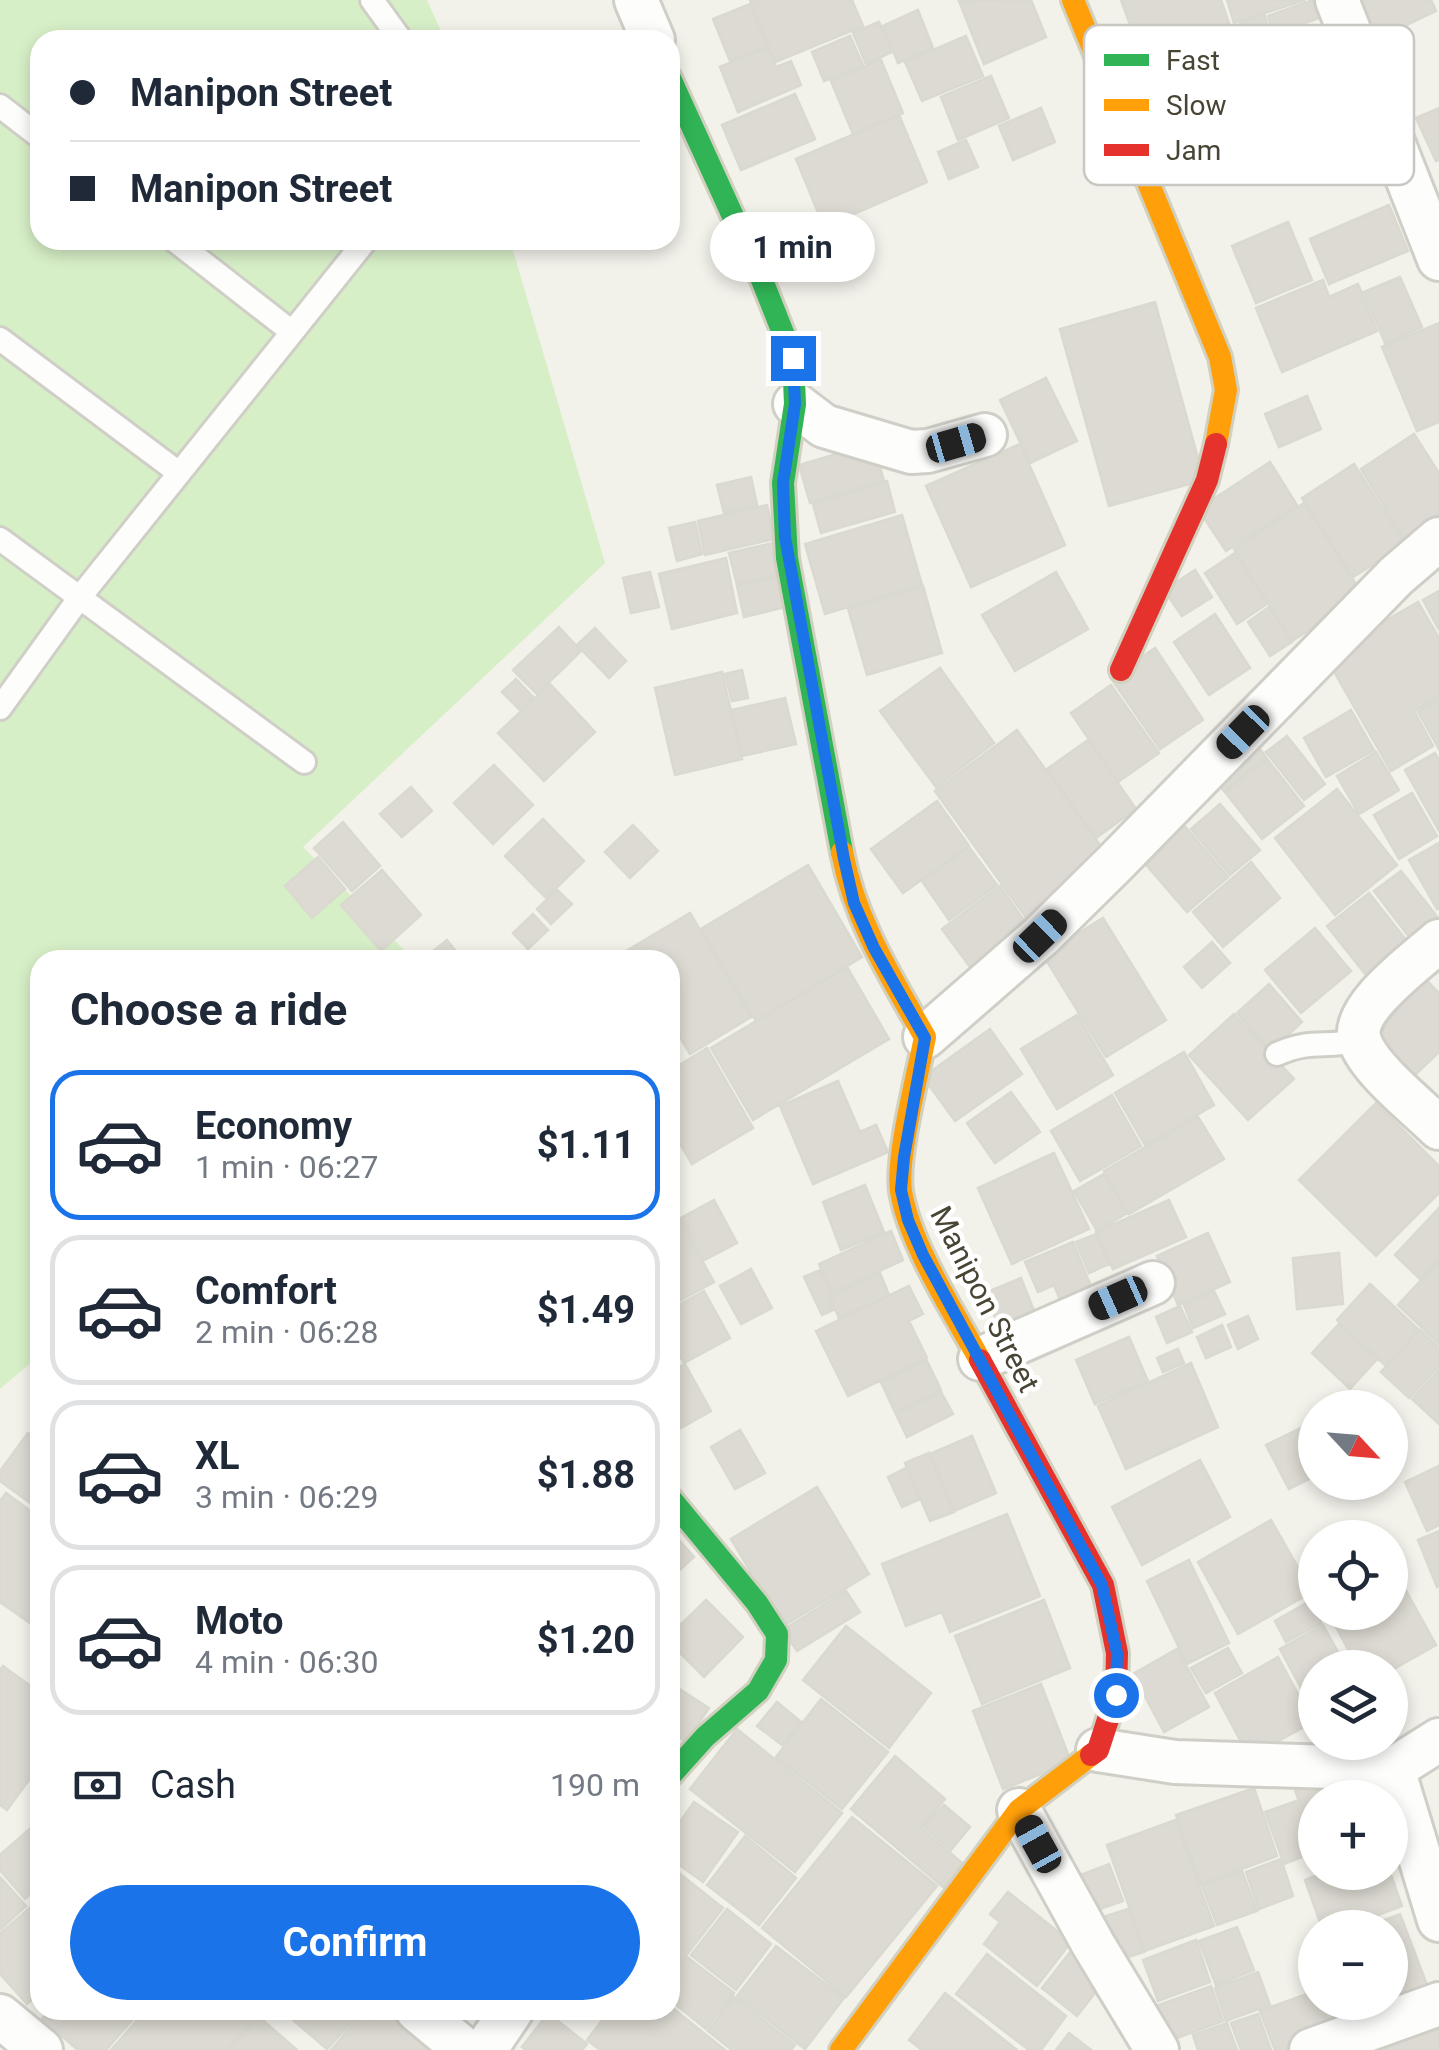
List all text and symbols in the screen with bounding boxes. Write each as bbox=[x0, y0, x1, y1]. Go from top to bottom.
legend bbox=[1084, 25, 1414, 185]
text: Fast bbox=[1166, 44, 1220, 77]
text: Manipon Street bbox=[130, 71, 392, 115]
text: Slow bbox=[1166, 89, 1226, 122]
text: Jam bbox=[1166, 134, 1221, 167]
text: Manipon Street bbox=[130, 167, 392, 211]
callout: 1 min bbox=[710, 213, 876, 283]
text: 1 min bbox=[752, 228, 833, 266]
route end bbox=[771, 336, 816, 381]
car bbox=[923, 420, 989, 466]
car bbox=[1211, 700, 1275, 764]
car bbox=[1008, 904, 1072, 968]
text: Choose a ride bbox=[70, 983, 347, 1036]
icon: car bbox=[75, 1100, 165, 1190]
text: Economy bbox=[195, 1104, 352, 1148]
text: $1.11 bbox=[537, 1123, 635, 1167]
text: 1 min · 06:27 bbox=[195, 1148, 378, 1186]
street label: Manipon Street bbox=[923, 1200, 1047, 1398]
icon: car bbox=[75, 1265, 165, 1355]
text: Comfort bbox=[195, 1269, 337, 1313]
car bbox=[1084, 1272, 1152, 1324]
text: $1.49 bbox=[537, 1288, 635, 1332]
text: 2 min · 06:28 bbox=[195, 1313, 378, 1351]
north arrow bbox=[1298, 1390, 1408, 1500]
map controls bbox=[1298, 1390, 1408, 2020]
icon: car bbox=[75, 1430, 165, 1520]
text: XL bbox=[195, 1434, 240, 1478]
text: $1.88 bbox=[537, 1453, 635, 1497]
text: 3 min · 06:29 bbox=[195, 1478, 378, 1516]
button: locate bbox=[1298, 1520, 1408, 1630]
icon: car bbox=[75, 1595, 165, 1685]
text: Moto bbox=[195, 1599, 284, 1643]
text: $1.20 bbox=[537, 1618, 635, 1662]
text: 4 min · 06:30 bbox=[195, 1643, 378, 1681]
button: layers bbox=[1298, 1650, 1408, 1760]
route start bbox=[1094, 1673, 1139, 1718]
icon: cash bbox=[70, 1758, 125, 1813]
text: Cash bbox=[150, 1763, 236, 1807]
text: 190 m bbox=[550, 1766, 640, 1804]
button: + bbox=[1298, 1780, 1408, 1890]
car bbox=[1010, 1810, 1066, 1878]
button: Confirm bbox=[70, 1885, 640, 2000]
button: − bbox=[1298, 1910, 1408, 2020]

